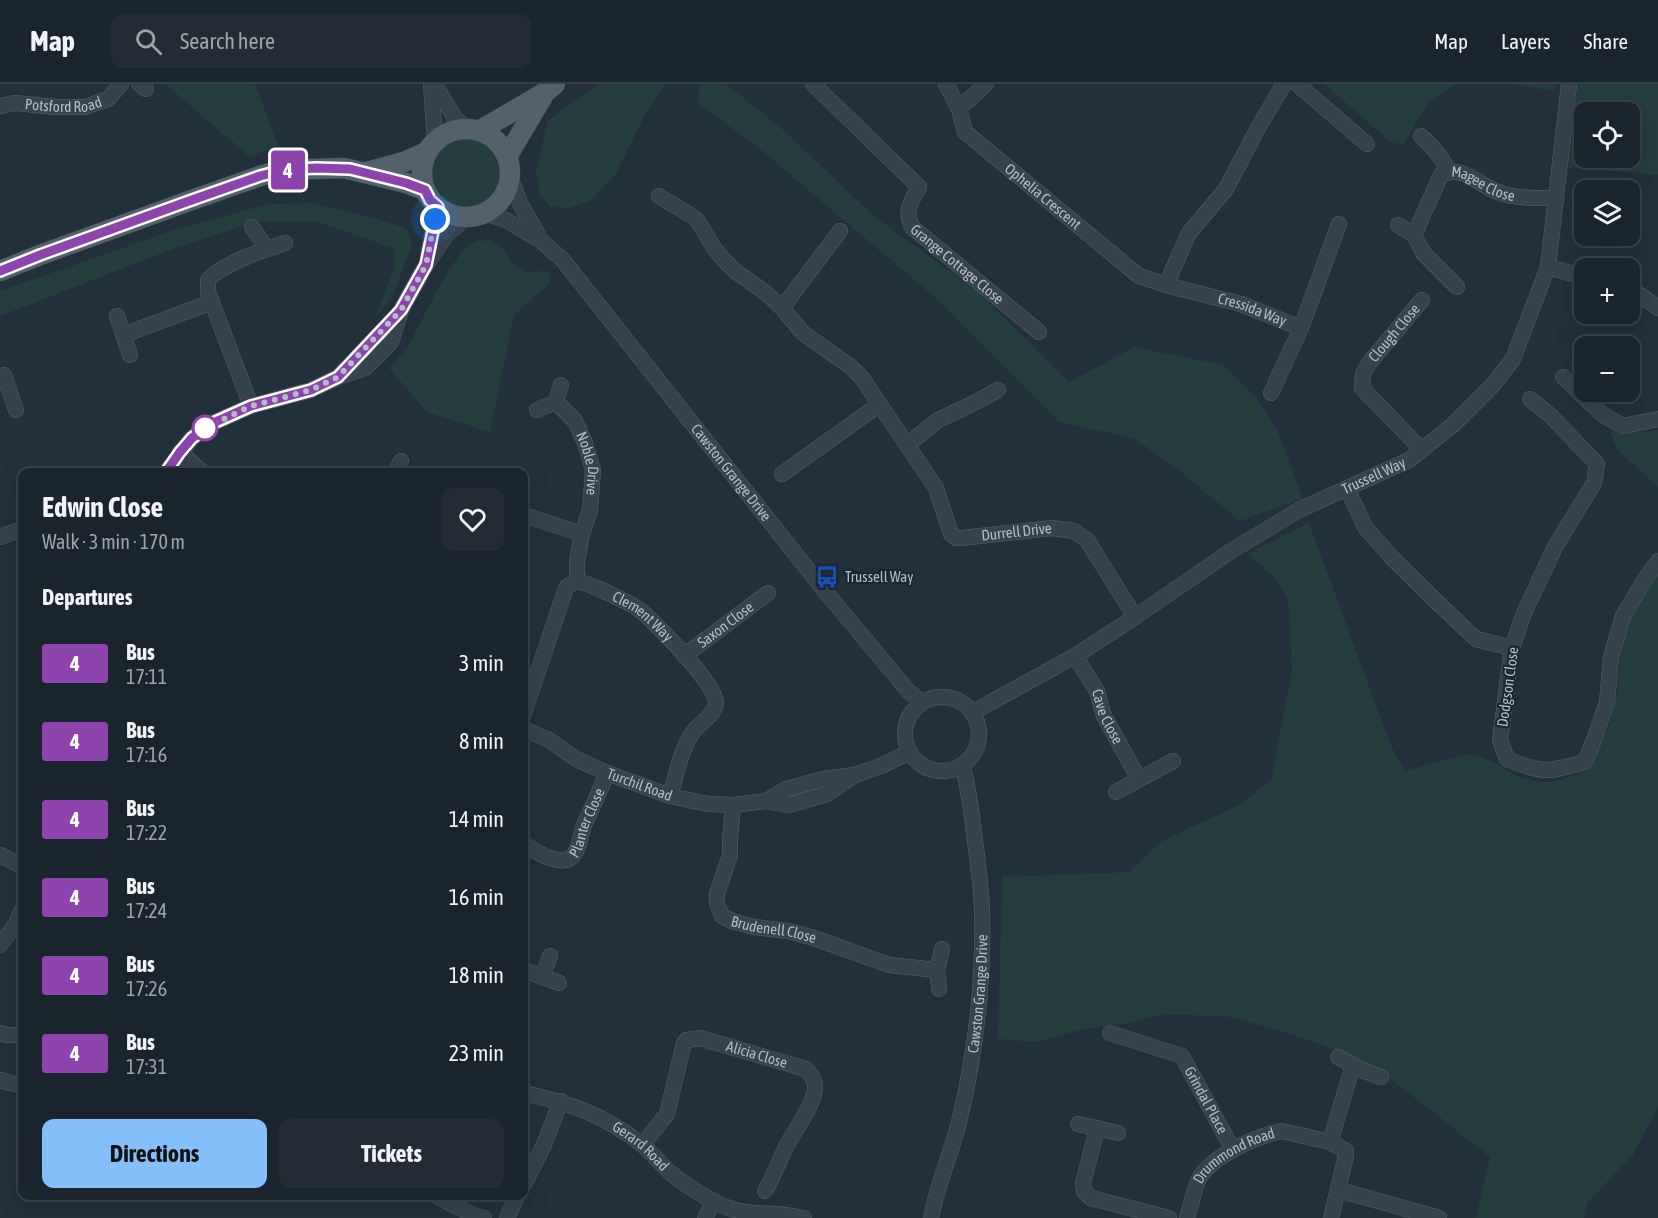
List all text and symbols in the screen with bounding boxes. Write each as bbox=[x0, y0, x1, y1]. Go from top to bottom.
search box bbox=[111, 14, 531, 68]
text: Map bbox=[30, 25, 75, 57]
icon: search bbox=[132, 25, 165, 58]
text: Search here bbox=[180, 28, 275, 54]
text: Map bbox=[1434, 29, 1468, 53]
text: Layers bbox=[1501, 29, 1551, 53]
text: Share bbox=[1584, 29, 1628, 53]
street label: Potsford Road bbox=[24, 93, 104, 115]
map controls bbox=[1574, 102, 1640, 402]
button: locate bbox=[1574, 102, 1640, 168]
line badge: 4 bbox=[268, 150, 308, 190]
text: 4 bbox=[283, 158, 293, 182]
street label: Ophelia Crescent bbox=[1002, 160, 1085, 232]
street label: Magee Close bbox=[1451, 163, 1517, 204]
button: layers bbox=[1574, 180, 1640, 246]
your location bbox=[420, 204, 450, 234]
street label: Grange Cottage Close bbox=[907, 220, 1007, 307]
button: + bbox=[1574, 258, 1640, 324]
street label: Cressida Way bbox=[1216, 289, 1289, 329]
street label: Clough Close bbox=[1365, 300, 1423, 365]
button: − bbox=[1574, 336, 1640, 402]
unlabelled marker bbox=[192, 415, 218, 441]
street label: Cawston Grange Drive bbox=[688, 420, 775, 524]
street label: Noble Drive bbox=[573, 429, 602, 496]
street label: Trussell Way bbox=[1339, 454, 1408, 497]
button: heart bbox=[441, 488, 504, 551]
text: Edwin Close bbox=[42, 491, 163, 523]
street label: Durrell Drive bbox=[980, 519, 1053, 544]
text: Walk · 3 min · 170 m bbox=[42, 530, 185, 553]
bus stop icon: Trussell Way bbox=[814, 564, 840, 590]
place label: Trussell Way bbox=[845, 568, 913, 585]
text: Departures bbox=[42, 584, 132, 610]
street label: Clement Way bbox=[610, 588, 677, 645]
street label: Saxon Close bbox=[694, 598, 757, 651]
text: Bus bbox=[126, 639, 155, 665]
street label: Dodgson Close bbox=[1493, 646, 1522, 728]
text: 3 min bbox=[459, 650, 504, 676]
text: 4 bbox=[70, 651, 80, 675]
text: 17:11 bbox=[126, 665, 167, 688]
street label: Cave Close bbox=[1089, 687, 1127, 747]
text: Bus bbox=[126, 717, 155, 743]
text: 8 min bbox=[459, 728, 504, 754]
text: 4 bbox=[70, 729, 80, 753]
text: 17:16 bbox=[126, 743, 167, 766]
street label: Turchil Road bbox=[605, 765, 675, 804]
street label: Planter Close bbox=[565, 785, 608, 861]
text: Bus bbox=[126, 795, 155, 821]
text: 14 min bbox=[449, 806, 504, 832]
text: 4 bbox=[70, 807, 80, 831]
text: 17:22 bbox=[126, 821, 167, 844]
text: Bus bbox=[126, 873, 155, 899]
text: 16 min bbox=[449, 884, 504, 910]
text: 4 bbox=[70, 885, 80, 909]
text: 17:24 bbox=[126, 899, 167, 922]
street label: Brudenell Close bbox=[729, 912, 818, 946]
street label: Cawston Grange Drive bbox=[964, 934, 990, 1054]
text: Bus bbox=[126, 951, 155, 977]
text: 18 min bbox=[449, 962, 504, 988]
text: 4 bbox=[70, 963, 80, 987]
text: 17:26 bbox=[126, 977, 167, 1000]
text: Bus bbox=[126, 1029, 155, 1055]
street label: Alicia Close bbox=[725, 1037, 790, 1071]
text: 23 min bbox=[449, 1040, 504, 1066]
text: 4 bbox=[70, 1041, 80, 1065]
text: 17:31 bbox=[126, 1055, 167, 1078]
street label: Grindal Place bbox=[1181, 1064, 1232, 1137]
street label: Gerard Road bbox=[610, 1118, 672, 1174]
button: Directions bbox=[42, 1119, 267, 1188]
button: Tickets bbox=[279, 1119, 504, 1188]
street label: Drummond Road bbox=[1189, 1124, 1277, 1186]

